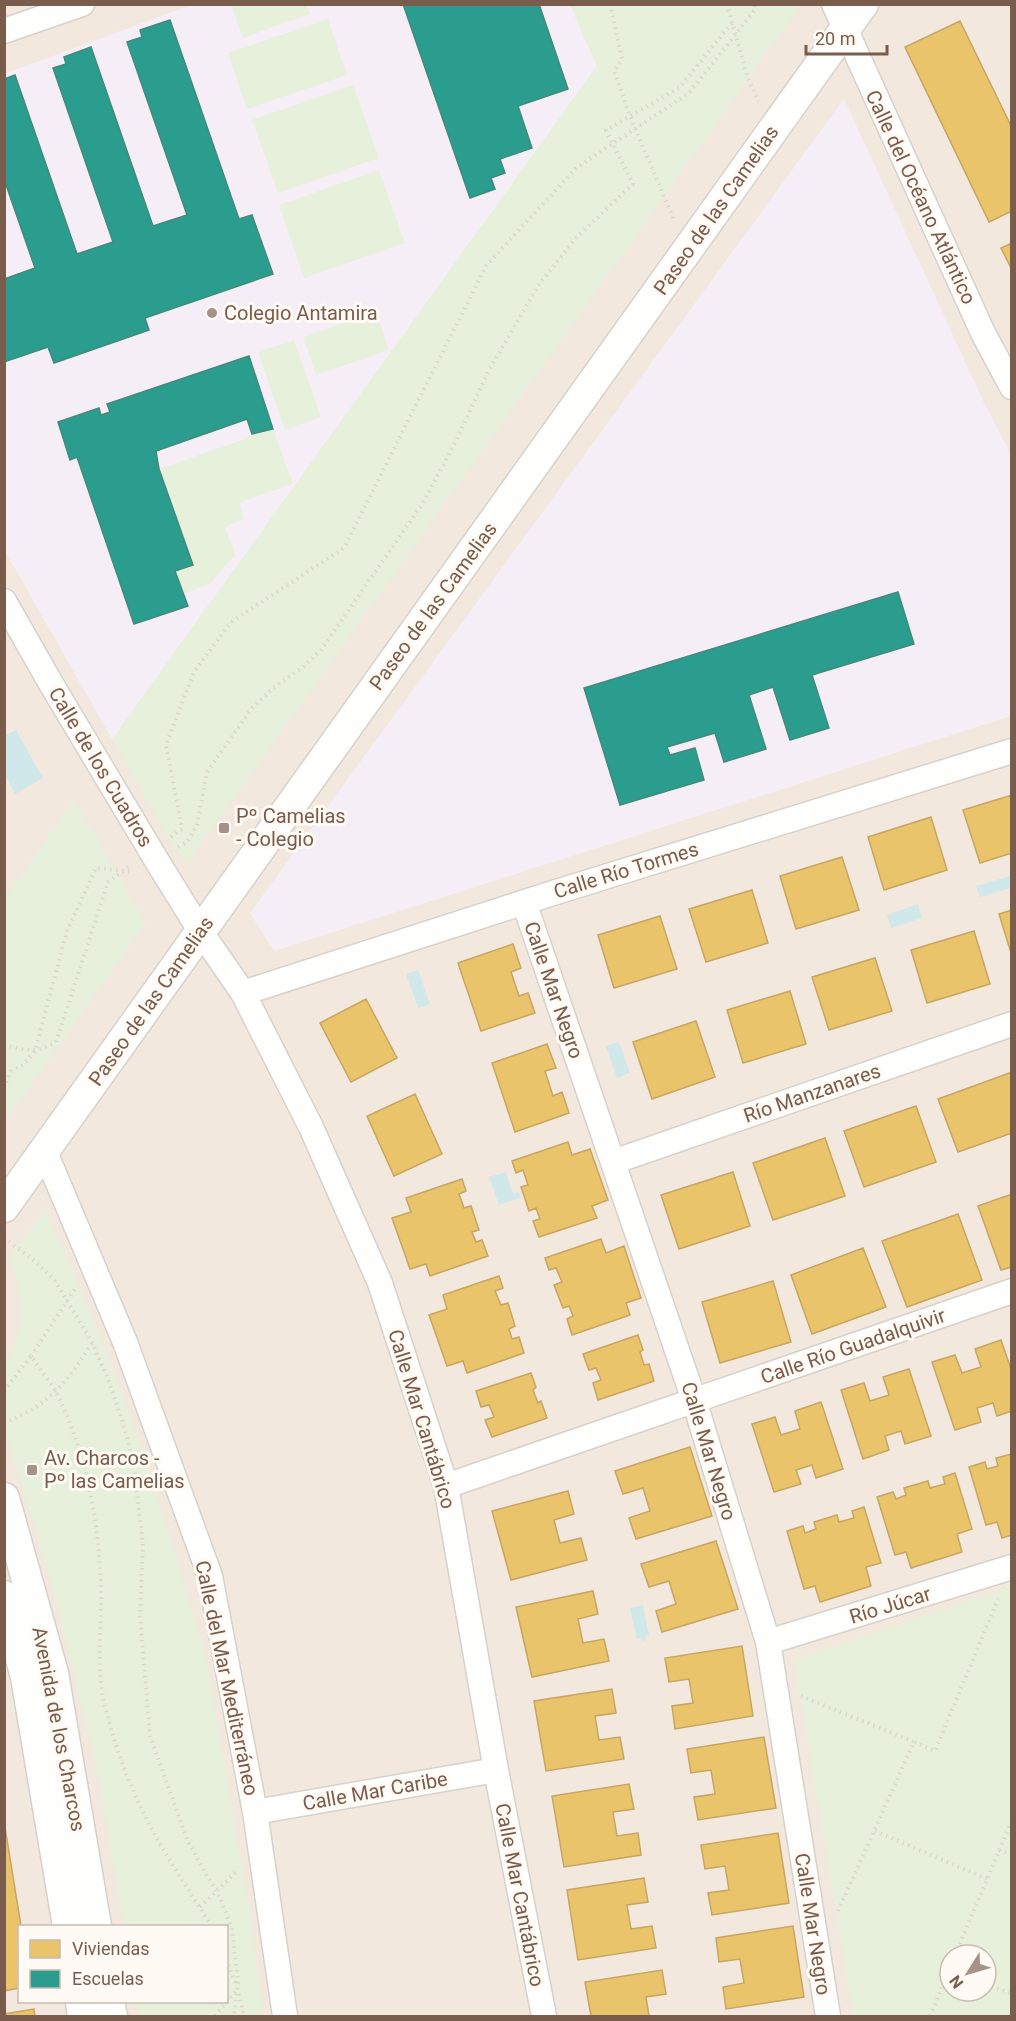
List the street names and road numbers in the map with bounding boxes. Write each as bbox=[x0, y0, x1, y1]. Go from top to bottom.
street label: Calle del Océano Atlántico bbox=[861, 86, 981, 308]
street label: Paseo de las Camelias bbox=[648, 121, 784, 299]
street label: Paseo de las Camelias bbox=[364, 517, 502, 695]
street label: Calle de los Cuadros bbox=[44, 683, 158, 851]
street label: Calle Río Tormes bbox=[551, 837, 701, 903]
street label: Paseo de las Camelias bbox=[83, 912, 219, 1090]
street label: Calle Mar Negro bbox=[519, 918, 589, 1062]
street label: Río Manzanares bbox=[740, 1058, 884, 1128]
street label: Calle Río Guadalquivir bbox=[757, 1303, 949, 1389]
street label: Calle Mar Cantábrico bbox=[383, 1326, 461, 1512]
street label: Calle Mar Negro bbox=[677, 1379, 741, 1523]
street label: Calle del Mar Mediterráneo bbox=[190, 1558, 264, 1798]
street label: Río Júcar bbox=[846, 1581, 934, 1629]
street label: Avenida de los Charcos bbox=[27, 1625, 91, 1833]
street label: Calle Mar Caribe bbox=[301, 1766, 449, 1816]
street label: Calle Mar Cantábrico bbox=[490, 1801, 550, 1989]
street label: Calle Mar Negro bbox=[790, 1851, 836, 1997]

